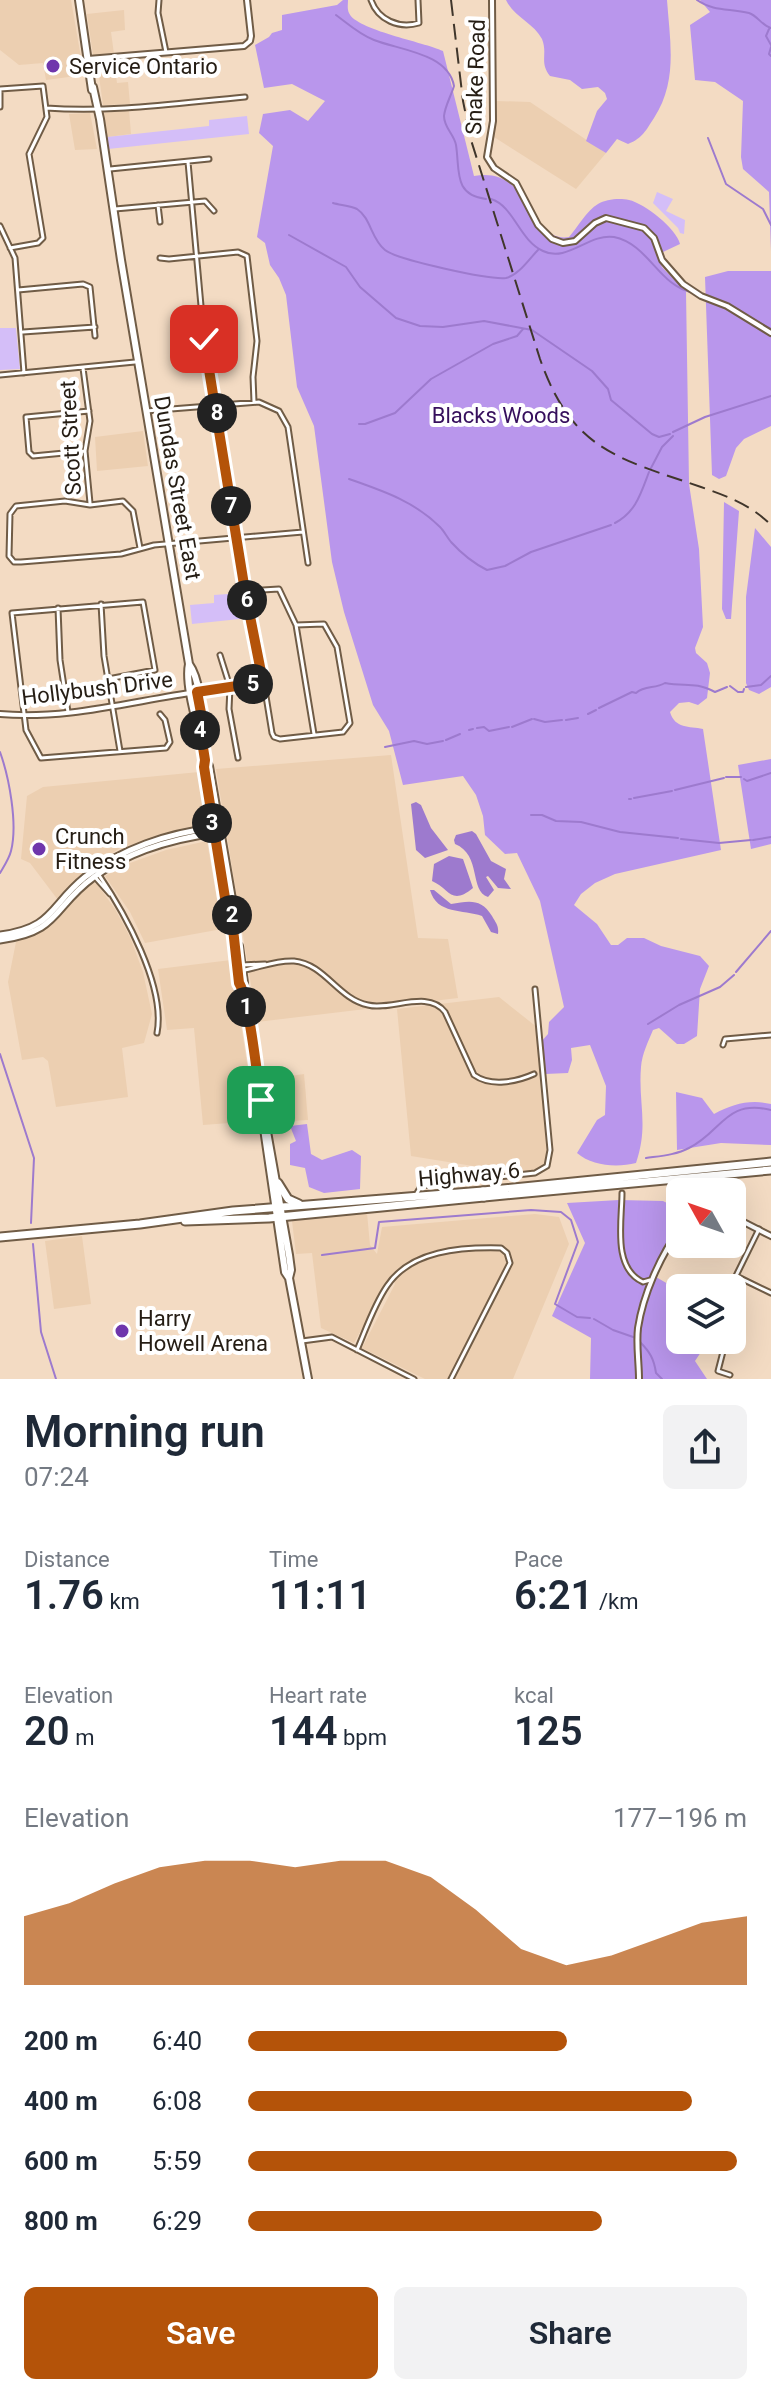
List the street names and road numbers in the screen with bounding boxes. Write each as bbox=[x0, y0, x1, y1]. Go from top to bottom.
street label: Snake Road bbox=[461, 19, 490, 135]
street label: Scott Street bbox=[55, 380, 86, 496]
street label: Dundas Street East bbox=[149, 394, 206, 582]
street label: Hollybush Drive bbox=[20, 667, 174, 710]
street label: Highway 6 bbox=[417, 1158, 521, 1191]

